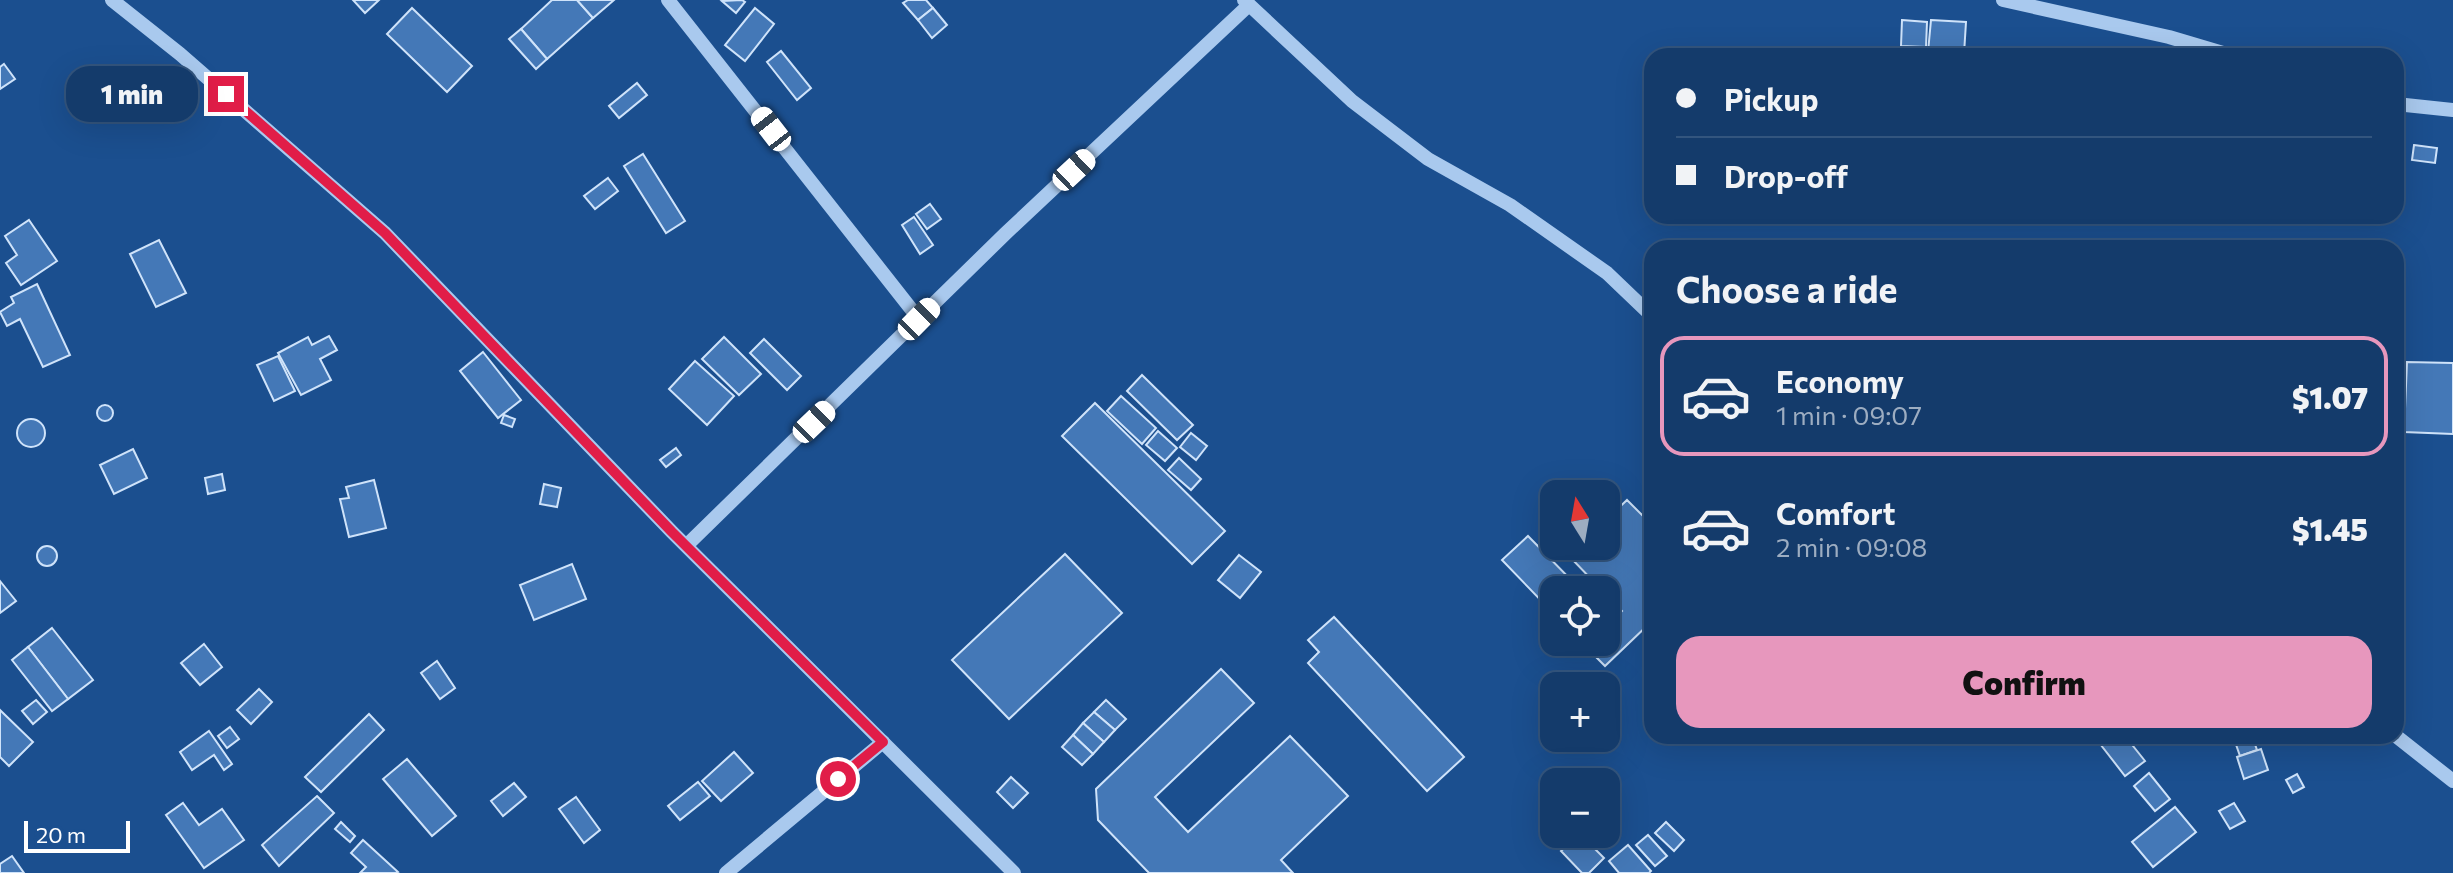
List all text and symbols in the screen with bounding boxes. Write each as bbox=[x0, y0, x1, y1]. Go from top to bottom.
callout: 1 min bbox=[66, 66, 198, 122]
route end bbox=[208, 76, 244, 112]
text: 1 min bbox=[101, 78, 163, 109]
text: Pickup bbox=[1724, 80, 1818, 117]
car bbox=[747, 103, 795, 155]
car bbox=[1048, 145, 1100, 195]
text: Drop-off bbox=[1724, 157, 1848, 194]
text: Choose a ride bbox=[1676, 266, 1897, 310]
car bbox=[894, 294, 944, 344]
icon: car bbox=[1680, 360, 1752, 432]
text: Economy bbox=[1776, 362, 1904, 399]
text: $1.07 bbox=[2292, 378, 2368, 415]
car bbox=[788, 397, 840, 447]
text: 1 min · 09:07 bbox=[1776, 399, 1922, 430]
north arrow bbox=[1540, 480, 1620, 560]
map controls bbox=[1540, 480, 1620, 848]
icon: car bbox=[1680, 492, 1752, 564]
text: Comfort bbox=[1776, 494, 1895, 531]
text: $1.45 bbox=[2292, 510, 2368, 547]
text: 2 min · 09:08 bbox=[1776, 531, 1927, 562]
button: locate bbox=[1540, 576, 1620, 656]
button: Confirm bbox=[1676, 636, 2372, 728]
button: + bbox=[1540, 672, 1620, 752]
route start bbox=[820, 761, 856, 797]
button: − bbox=[1540, 768, 1620, 848]
scale bar bbox=[24, 817, 130, 853]
text: 20 m bbox=[36, 821, 86, 848]

